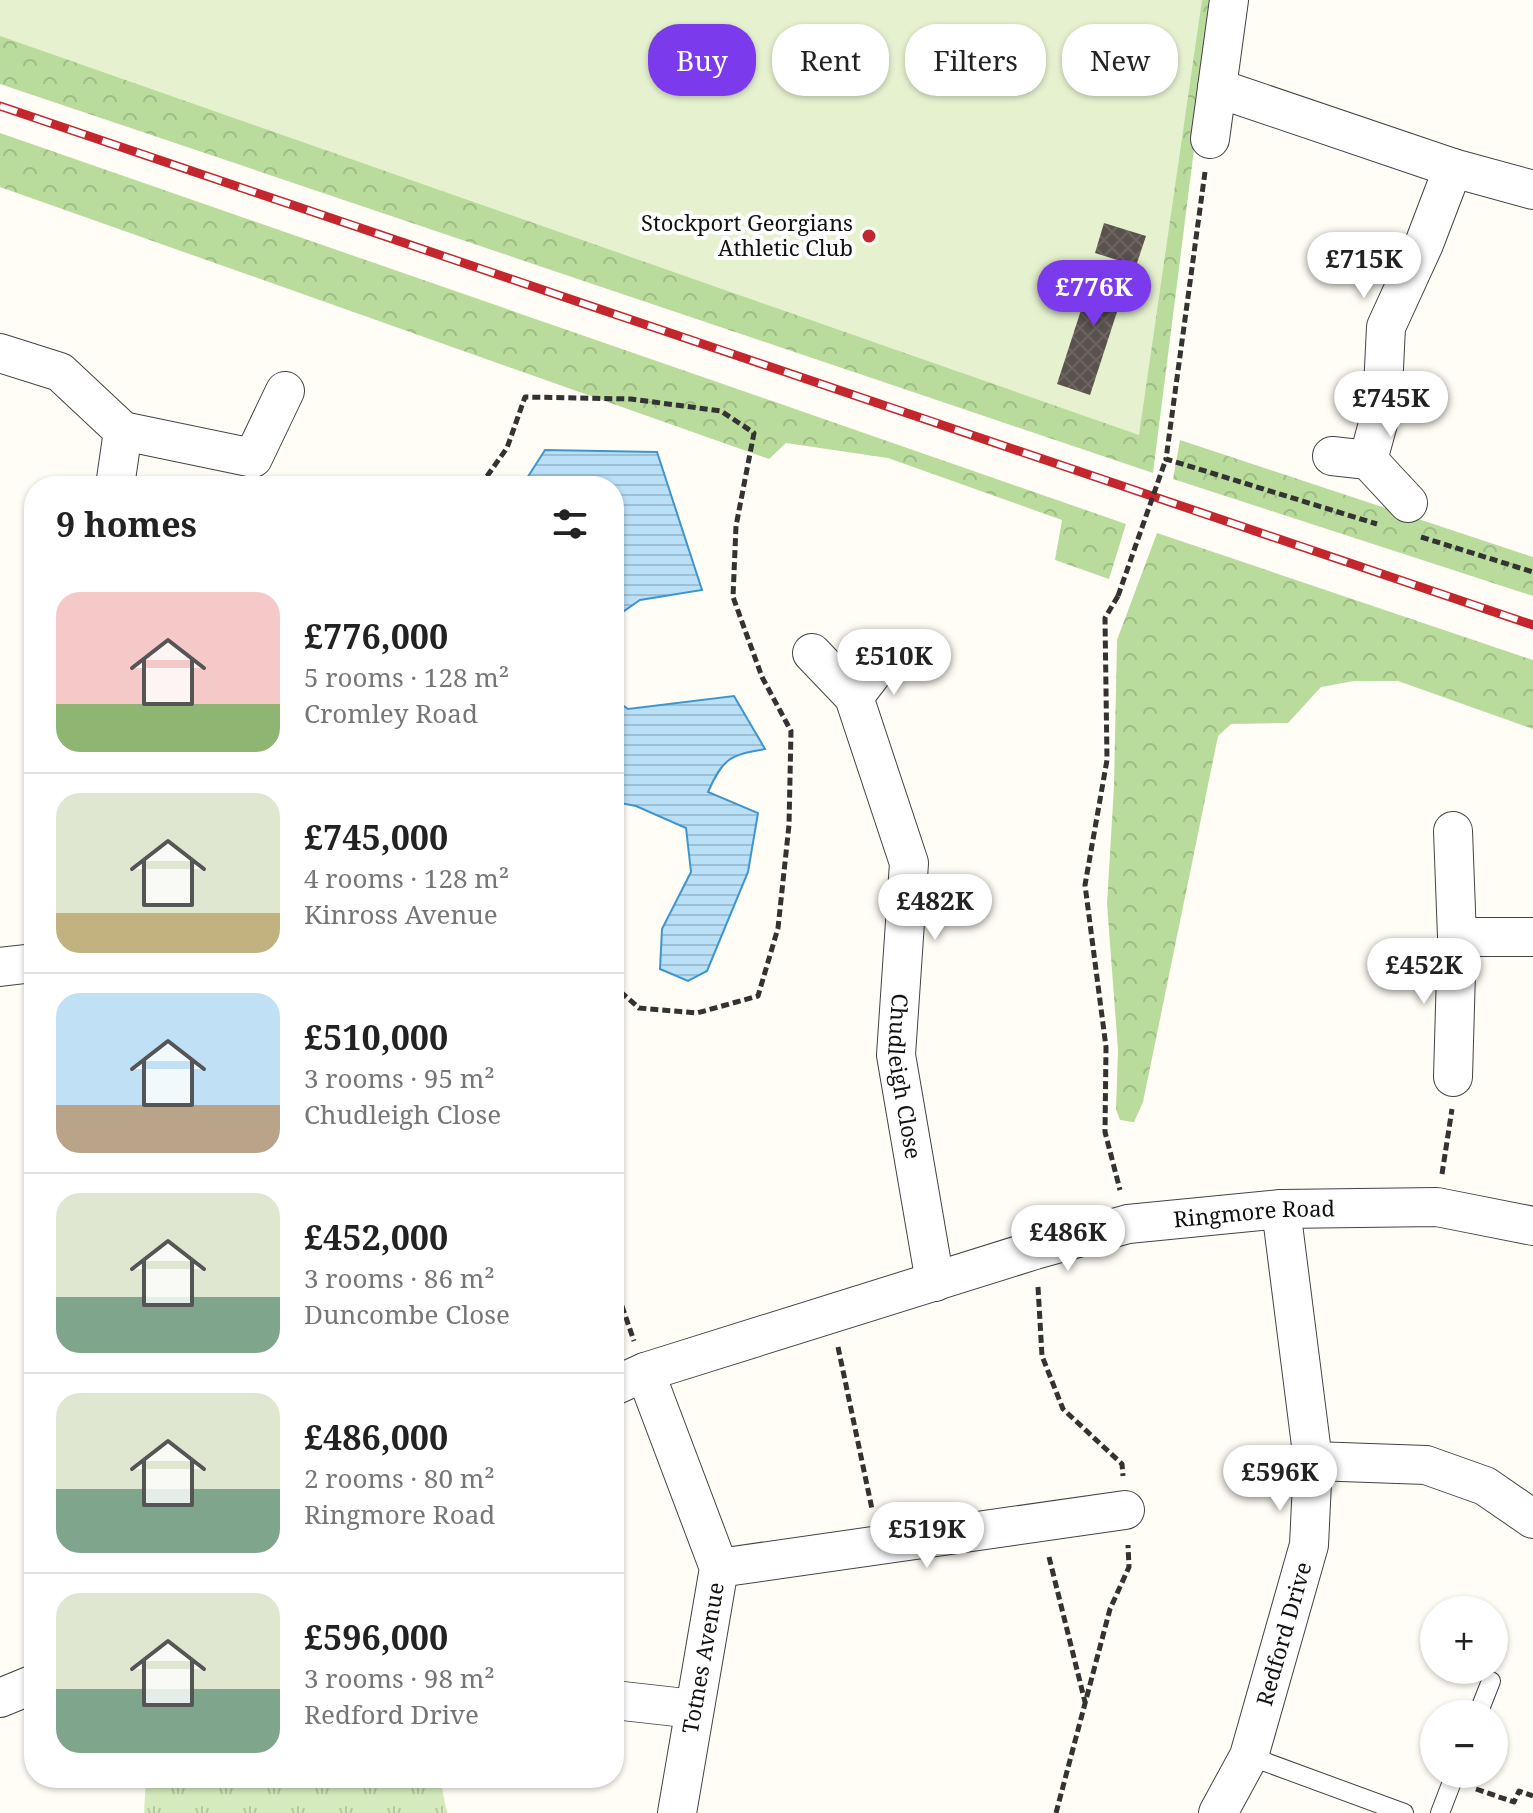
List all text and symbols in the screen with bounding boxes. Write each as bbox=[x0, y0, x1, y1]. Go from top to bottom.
chip: Buy bbox=[648, 24, 756, 96]
chip: Rent bbox=[772, 24, 889, 96]
chip: Filters bbox=[905, 24, 1046, 96]
chip: New bbox=[1062, 24, 1178, 96]
place label: Stockport Georgians Athletic Club bbox=[641, 207, 853, 262]
marker: Stockport Georgians Athletic Club bbox=[860, 227, 878, 245]
pin: £715K bbox=[1308, 232, 1420, 300]
text: £715K bbox=[1325, 240, 1403, 276]
pin: £776K bbox=[1038, 260, 1150, 328]
text: £776K bbox=[1055, 268, 1133, 304]
pin: £745K bbox=[1335, 371, 1447, 439]
text: £745K bbox=[1352, 379, 1430, 415]
text: 9 homes bbox=[56, 501, 197, 547]
icon: filters bbox=[548, 502, 592, 546]
text: £776,000 bbox=[304, 613, 448, 659]
icon: home bbox=[120, 624, 216, 720]
pin: £510K bbox=[838, 629, 950, 697]
text: £510K bbox=[855, 637, 933, 673]
text: 5 rooms · 128 m² bbox=[304, 659, 509, 695]
text: Cromley Road bbox=[304, 695, 478, 731]
text: £745,000 bbox=[304, 814, 448, 860]
icon: home bbox=[120, 825, 216, 921]
text: 4 rooms · 128 m² bbox=[304, 860, 509, 896]
pin: £482K bbox=[879, 874, 991, 942]
text: £482K bbox=[896, 882, 974, 918]
text: Kinross Avenue bbox=[304, 896, 498, 932]
pin: £452K bbox=[1368, 938, 1480, 1006]
text: £452K bbox=[1385, 946, 1463, 982]
street label: Chudleigh Close bbox=[882, 993, 930, 1161]
text: £510,000 bbox=[304, 1014, 448, 1060]
icon: home bbox=[120, 1025, 216, 1121]
text: 3 rooms · 95 m² bbox=[304, 1060, 495, 1096]
text: Chudleigh Close bbox=[304, 1096, 501, 1132]
street label: Ringmore Road bbox=[1172, 1192, 1336, 1233]
pin: £486K bbox=[1012, 1205, 1124, 1273]
text: £486K bbox=[1029, 1213, 1107, 1249]
text: £452,000 bbox=[304, 1214, 448, 1260]
icon: home bbox=[120, 1225, 216, 1321]
text: 3 rooms · 86 m² bbox=[304, 1260, 495, 1296]
text: Duncombe Close bbox=[304, 1296, 510, 1332]
text: £486,000 bbox=[304, 1414, 448, 1460]
icon: home bbox=[120, 1425, 216, 1521]
pin: £596K bbox=[1224, 1445, 1336, 1513]
text: £596K bbox=[1241, 1453, 1319, 1489]
text: 2 rooms · 80 m² bbox=[304, 1460, 495, 1496]
text: Ringmore Road bbox=[304, 1496, 495, 1532]
pin: £519K bbox=[871, 1502, 983, 1570]
text: £519K bbox=[888, 1510, 966, 1546]
street label: Redford Drive bbox=[1248, 1558, 1317, 1709]
street label: Totnes Avenue bbox=[674, 1580, 730, 1736]
map controls bbox=[1420, 1596, 1508, 1788]
button: + bbox=[1420, 1596, 1508, 1684]
text: £596,000 bbox=[304, 1614, 448, 1660]
icon: home bbox=[120, 1625, 216, 1721]
text: 3 rooms · 98 m² bbox=[304, 1660, 495, 1696]
text: Redford Drive bbox=[304, 1696, 479, 1732]
button: − bbox=[1420, 1700, 1508, 1788]

